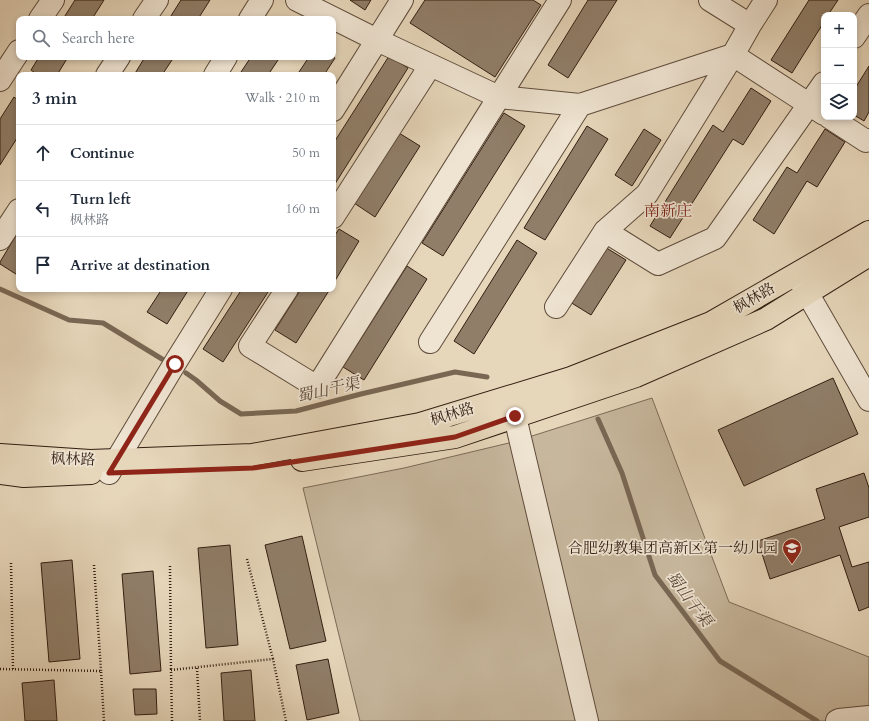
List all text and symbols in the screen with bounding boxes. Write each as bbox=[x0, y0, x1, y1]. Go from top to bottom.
map controls bbox=[821, 12, 857, 120]
button: + bbox=[821, 12, 857, 48]
search box bbox=[16, 16, 336, 60]
icon: search bbox=[30, 27, 52, 49]
text: Search here bbox=[62, 28, 135, 48]
button: − bbox=[821, 48, 857, 84]
button: layers bbox=[821, 84, 857, 120]
text: 3 min bbox=[32, 87, 77, 110]
text: Walk · 210 m bbox=[245, 89, 320, 107]
icon: ahead bbox=[32, 142, 54, 164]
text: Continue bbox=[70, 143, 135, 163]
text: 50 m bbox=[292, 144, 320, 162]
text: Turn left bbox=[70, 189, 131, 209]
icon: left bbox=[32, 198, 54, 220]
text: 160 m bbox=[286, 200, 320, 218]
district label: 南新庄 bbox=[644, 200, 692, 222]
text: 枫林路 bbox=[70, 211, 109, 229]
icon: arrive bbox=[32, 254, 54, 276]
text: Arrive at destination bbox=[70, 255, 210, 275]
street label: 枫林路 bbox=[730, 278, 778, 318]
route start bbox=[166, 355, 184, 373]
water label: 蜀山干渠 bbox=[294, 372, 364, 408]
street label: 枫林路 bbox=[428, 398, 476, 430]
route end bbox=[506, 407, 524, 425]
street label: 枫林路 bbox=[50, 448, 96, 470]
school or university icon: 合肥幼教集团高新区第一幼儿园 bbox=[781, 537, 803, 565]
place label: 合肥幼教集团高新区第一幼儿园 bbox=[568, 538, 778, 558]
water label: 蜀山干渠 bbox=[661, 567, 718, 633]

